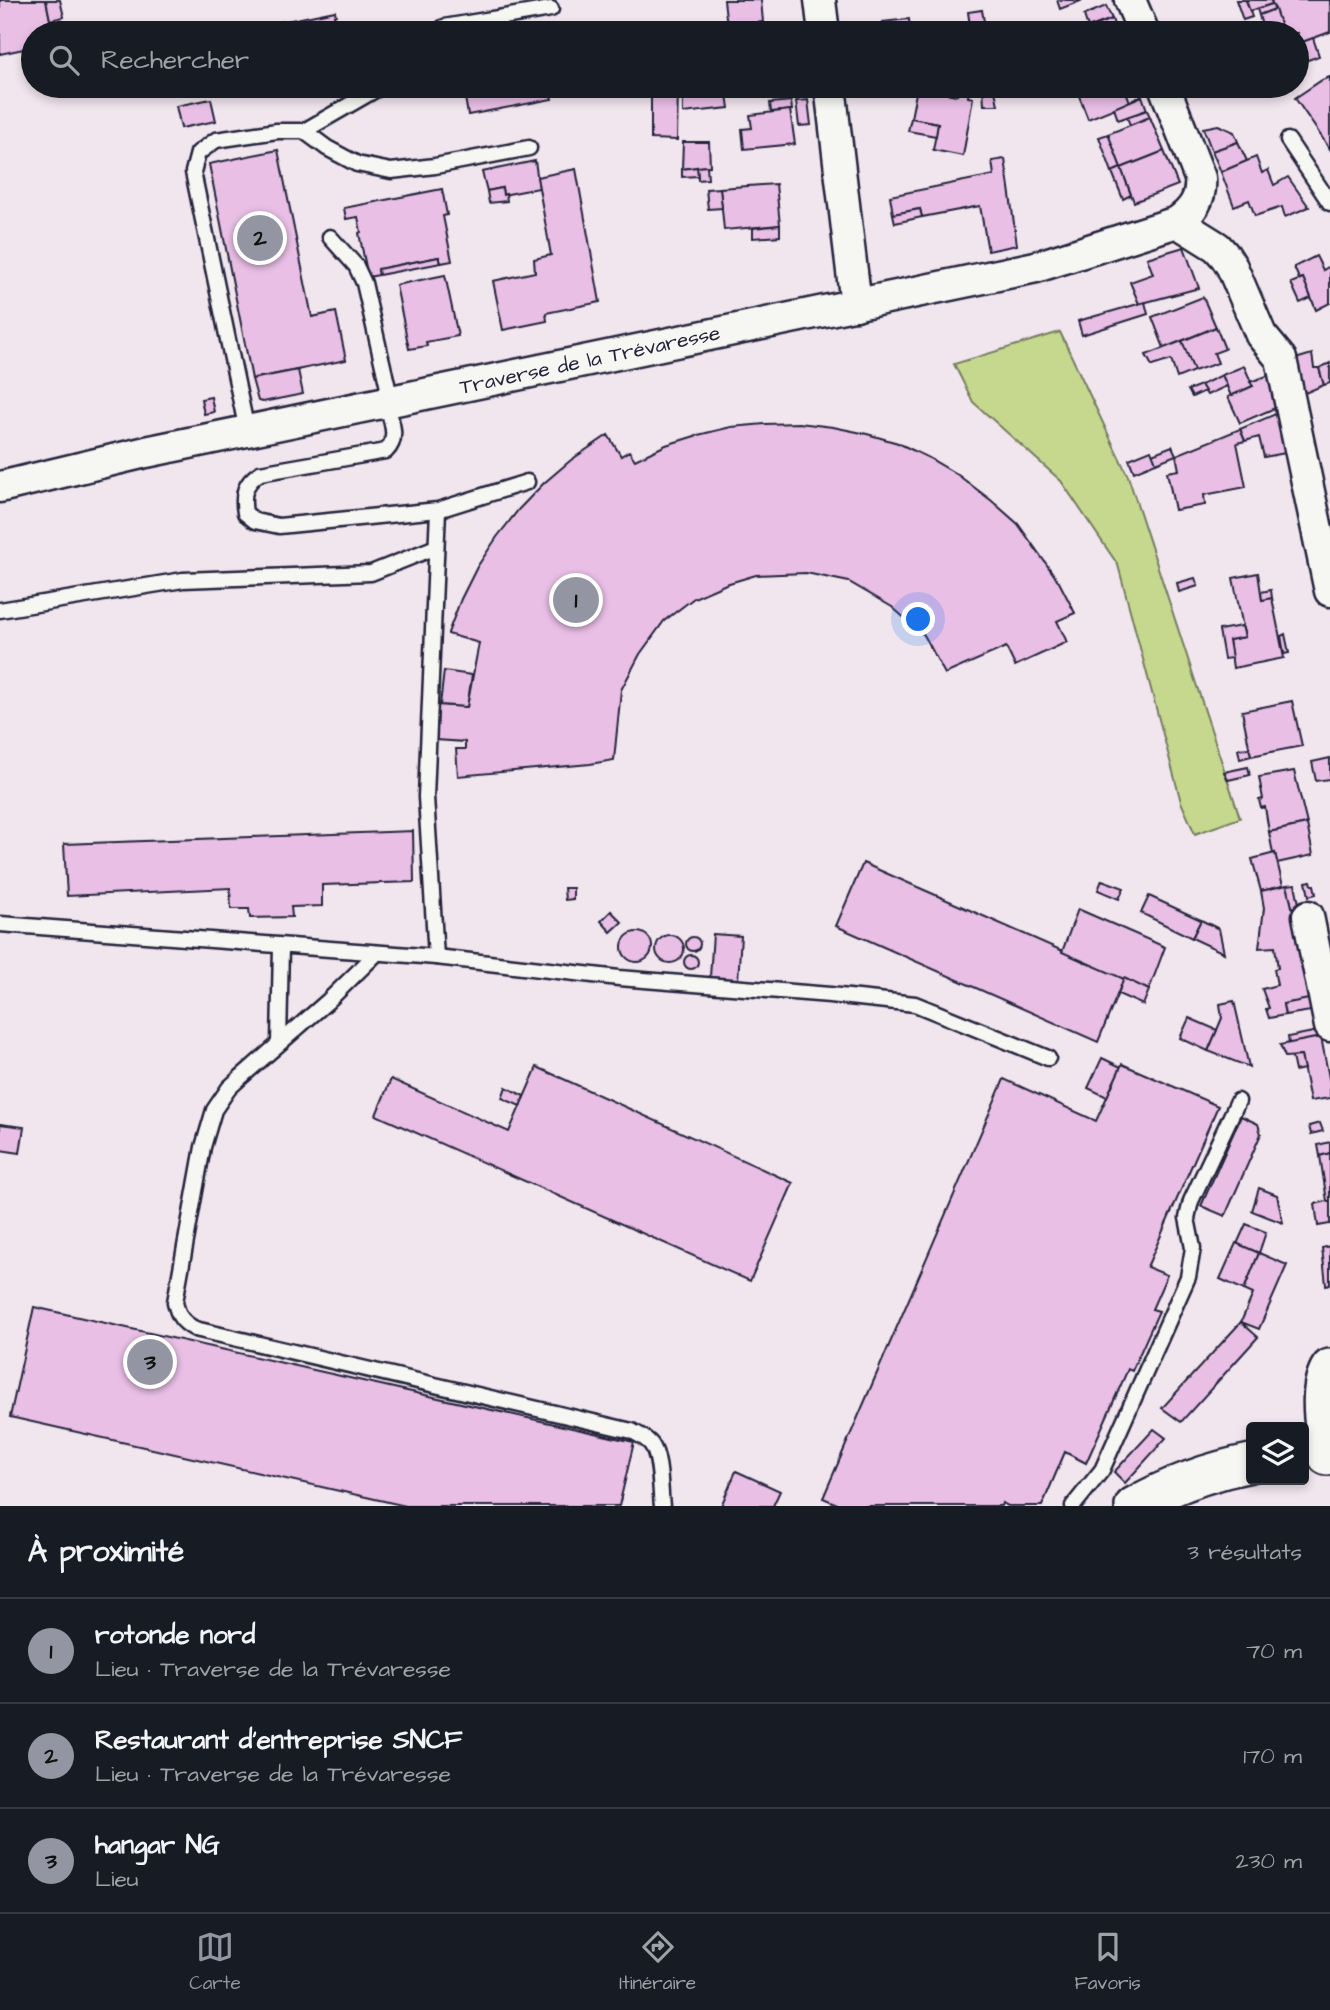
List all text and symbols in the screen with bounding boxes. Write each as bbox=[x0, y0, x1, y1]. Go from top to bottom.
search box bbox=[21, 21, 1309, 98]
icon: search bbox=[45, 41, 83, 79]
text: Rechercher bbox=[101, 42, 249, 78]
pin: 2 bbox=[237, 212, 283, 264]
street label: Traverse de la Trévaresse bbox=[457, 318, 723, 402]
pin: 1 bbox=[553, 574, 599, 626]
your location bbox=[901, 602, 935, 636]
pin: 3 bbox=[127, 1336, 173, 1388]
map controls bbox=[1246, 1422, 1309, 1485]
button: layers bbox=[1246, 1422, 1309, 1485]
text: À proximité bbox=[28, 1531, 184, 1573]
text: 3 résultats bbox=[1187, 1536, 1302, 1568]
text: rotonde nord bbox=[95, 1617, 255, 1653]
text: 1 bbox=[50, 1635, 52, 1667]
text: 70 m bbox=[1246, 1635, 1302, 1667]
text: Lieu · Traverse de la Trévaresse bbox=[95, 1653, 451, 1685]
text: Restaurant d'entreprise SNCF bbox=[95, 1722, 462, 1758]
text: 2 bbox=[44, 1740, 58, 1772]
text: 170 m bbox=[1243, 1740, 1302, 1772]
text: Lieu · Traverse de la Trévaresse bbox=[95, 1758, 451, 1790]
text: hangar NG bbox=[95, 1827, 220, 1863]
text: 3 bbox=[45, 1845, 57, 1877]
text: 230 m bbox=[1236, 1845, 1302, 1877]
text: Lieu bbox=[95, 1863, 139, 1895]
tab: Carte bbox=[189, 1928, 241, 1997]
tab: Itinéraire bbox=[619, 1928, 696, 1997]
tab: Favoris bbox=[1075, 1928, 1141, 1997]

